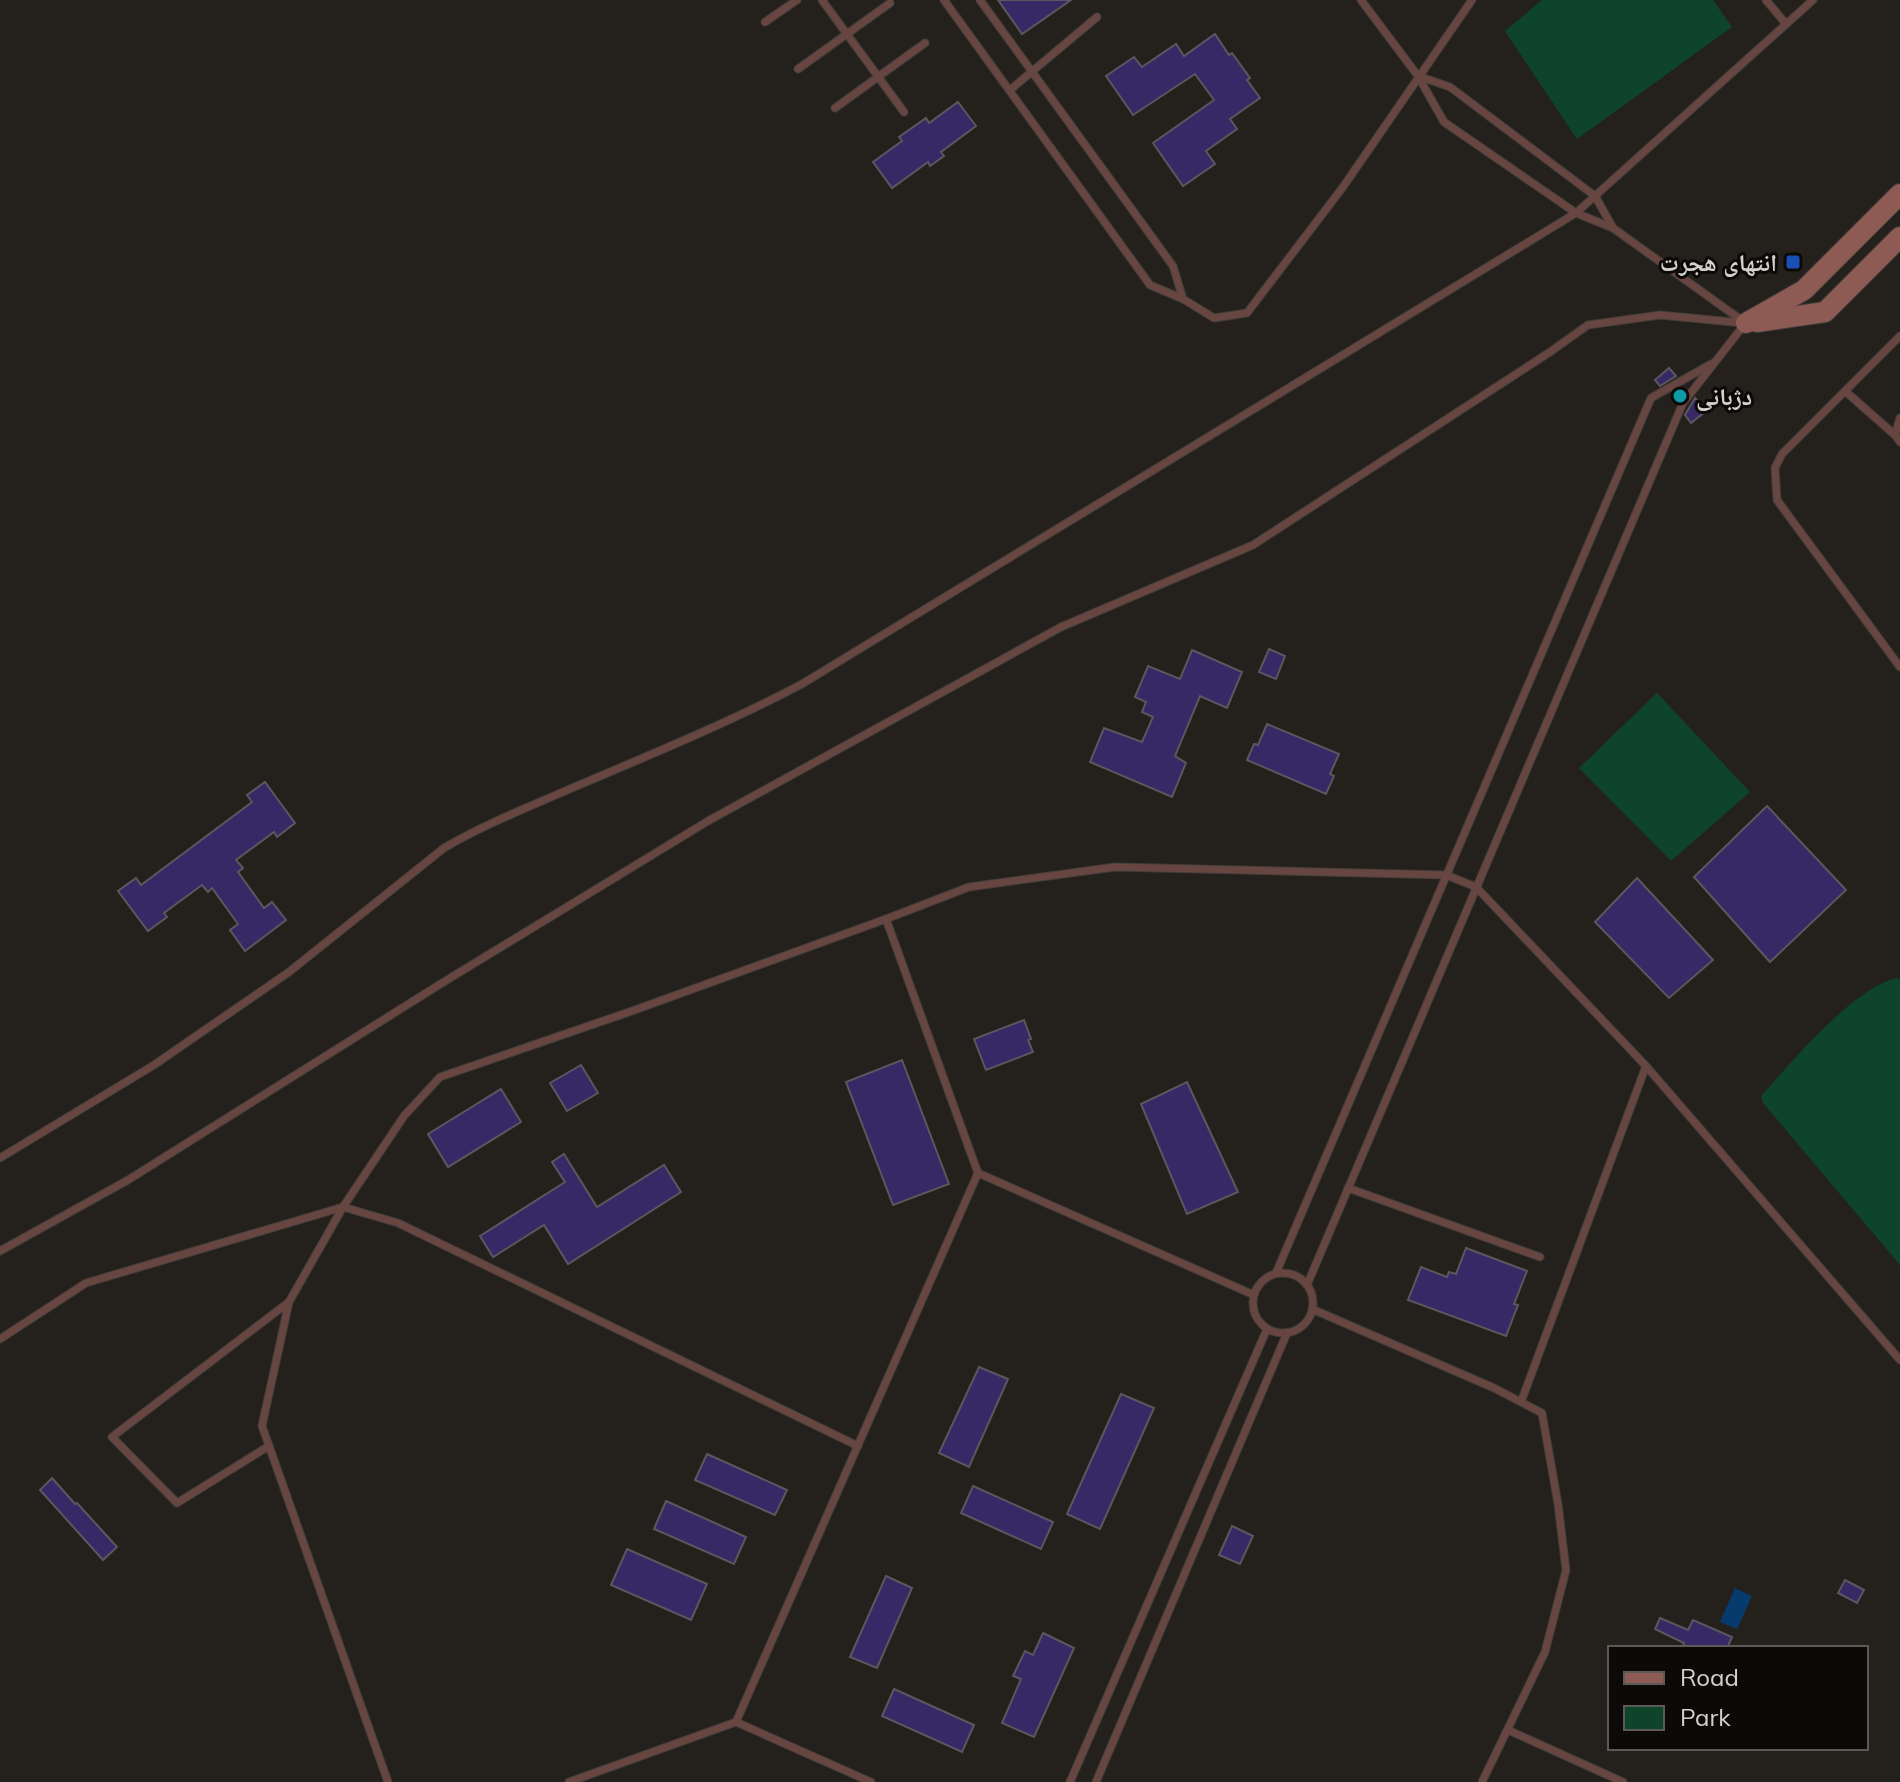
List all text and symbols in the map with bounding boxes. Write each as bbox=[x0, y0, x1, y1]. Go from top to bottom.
place label: انتهای هجرت bbox=[1660, 247, 1777, 277]
marker: انتهای هجرت bbox=[1784, 253, 1802, 271]
place label: دژبانی bbox=[1696, 381, 1752, 411]
marker: دژبانی bbox=[1671, 387, 1689, 405]
legend bbox=[1608, 1646, 1868, 1750]
text: Road bbox=[1680, 1662, 1739, 1692]
text: Park bbox=[1680, 1702, 1731, 1732]

